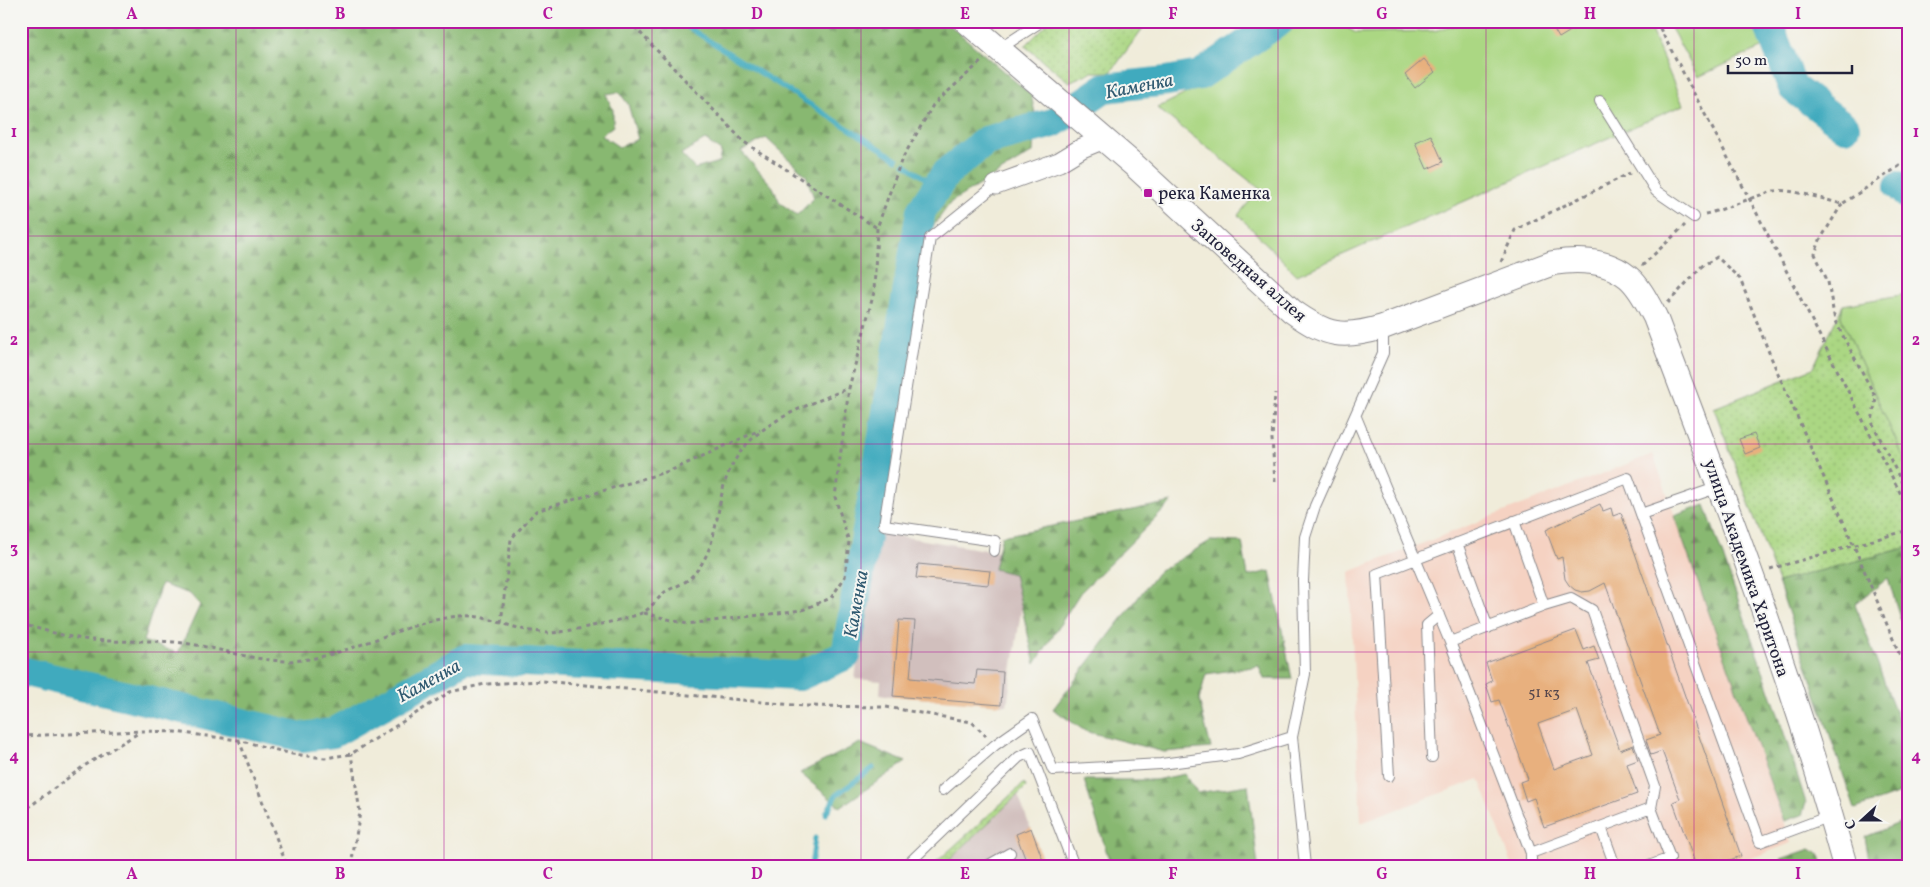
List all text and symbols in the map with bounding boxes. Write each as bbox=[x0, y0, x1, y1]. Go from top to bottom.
text: A bbox=[126, 4, 138, 26]
text: B bbox=[335, 4, 346, 26]
text: C bbox=[543, 4, 553, 26]
text: D bbox=[751, 4, 763, 26]
text: E bbox=[960, 4, 970, 26]
text: F bbox=[1168, 4, 1178, 26]
text: G bbox=[1376, 4, 1388, 26]
text: H bbox=[1584, 4, 1596, 26]
text: I bbox=[1795, 4, 1801, 26]
scale bar bbox=[1728, 42, 1851, 74]
text: 50 m bbox=[1735, 51, 1767, 72]
water label: Каменка bbox=[1103, 68, 1176, 106]
text: 1 bbox=[11, 122, 17, 144]
text: 1 bbox=[1913, 122, 1919, 144]
place label: река Каменка bbox=[1158, 182, 1271, 207]
marker: река Каменка bbox=[1142, 187, 1154, 199]
street label: Заповедная аллея bbox=[1185, 214, 1312, 329]
text: 2 bbox=[10, 330, 18, 352]
text: 2 bbox=[1912, 330, 1920, 352]
street label: улица Академика Харитона bbox=[1696, 456, 1795, 681]
text: 3 bbox=[10, 538, 18, 560]
text: 3 bbox=[1912, 538, 1920, 560]
water label: Каменка bbox=[838, 568, 876, 641]
water label: Каменка bbox=[393, 654, 465, 710]
house number: 51 к3 bbox=[1528, 683, 1560, 704]
text: 4 bbox=[9, 746, 19, 768]
text: 4 bbox=[1911, 746, 1921, 768]
north arrow bbox=[1838, 794, 1888, 844]
text: С bbox=[1841, 817, 1862, 832]
text: A bbox=[126, 864, 138, 886]
text: B bbox=[335, 864, 346, 886]
text: C bbox=[543, 864, 553, 886]
text: D bbox=[751, 864, 763, 886]
text: E bbox=[960, 864, 970, 886]
text: F bbox=[1168, 864, 1178, 886]
text: G bbox=[1376, 864, 1388, 886]
text: H bbox=[1584, 864, 1596, 886]
text: I bbox=[1795, 864, 1801, 886]

